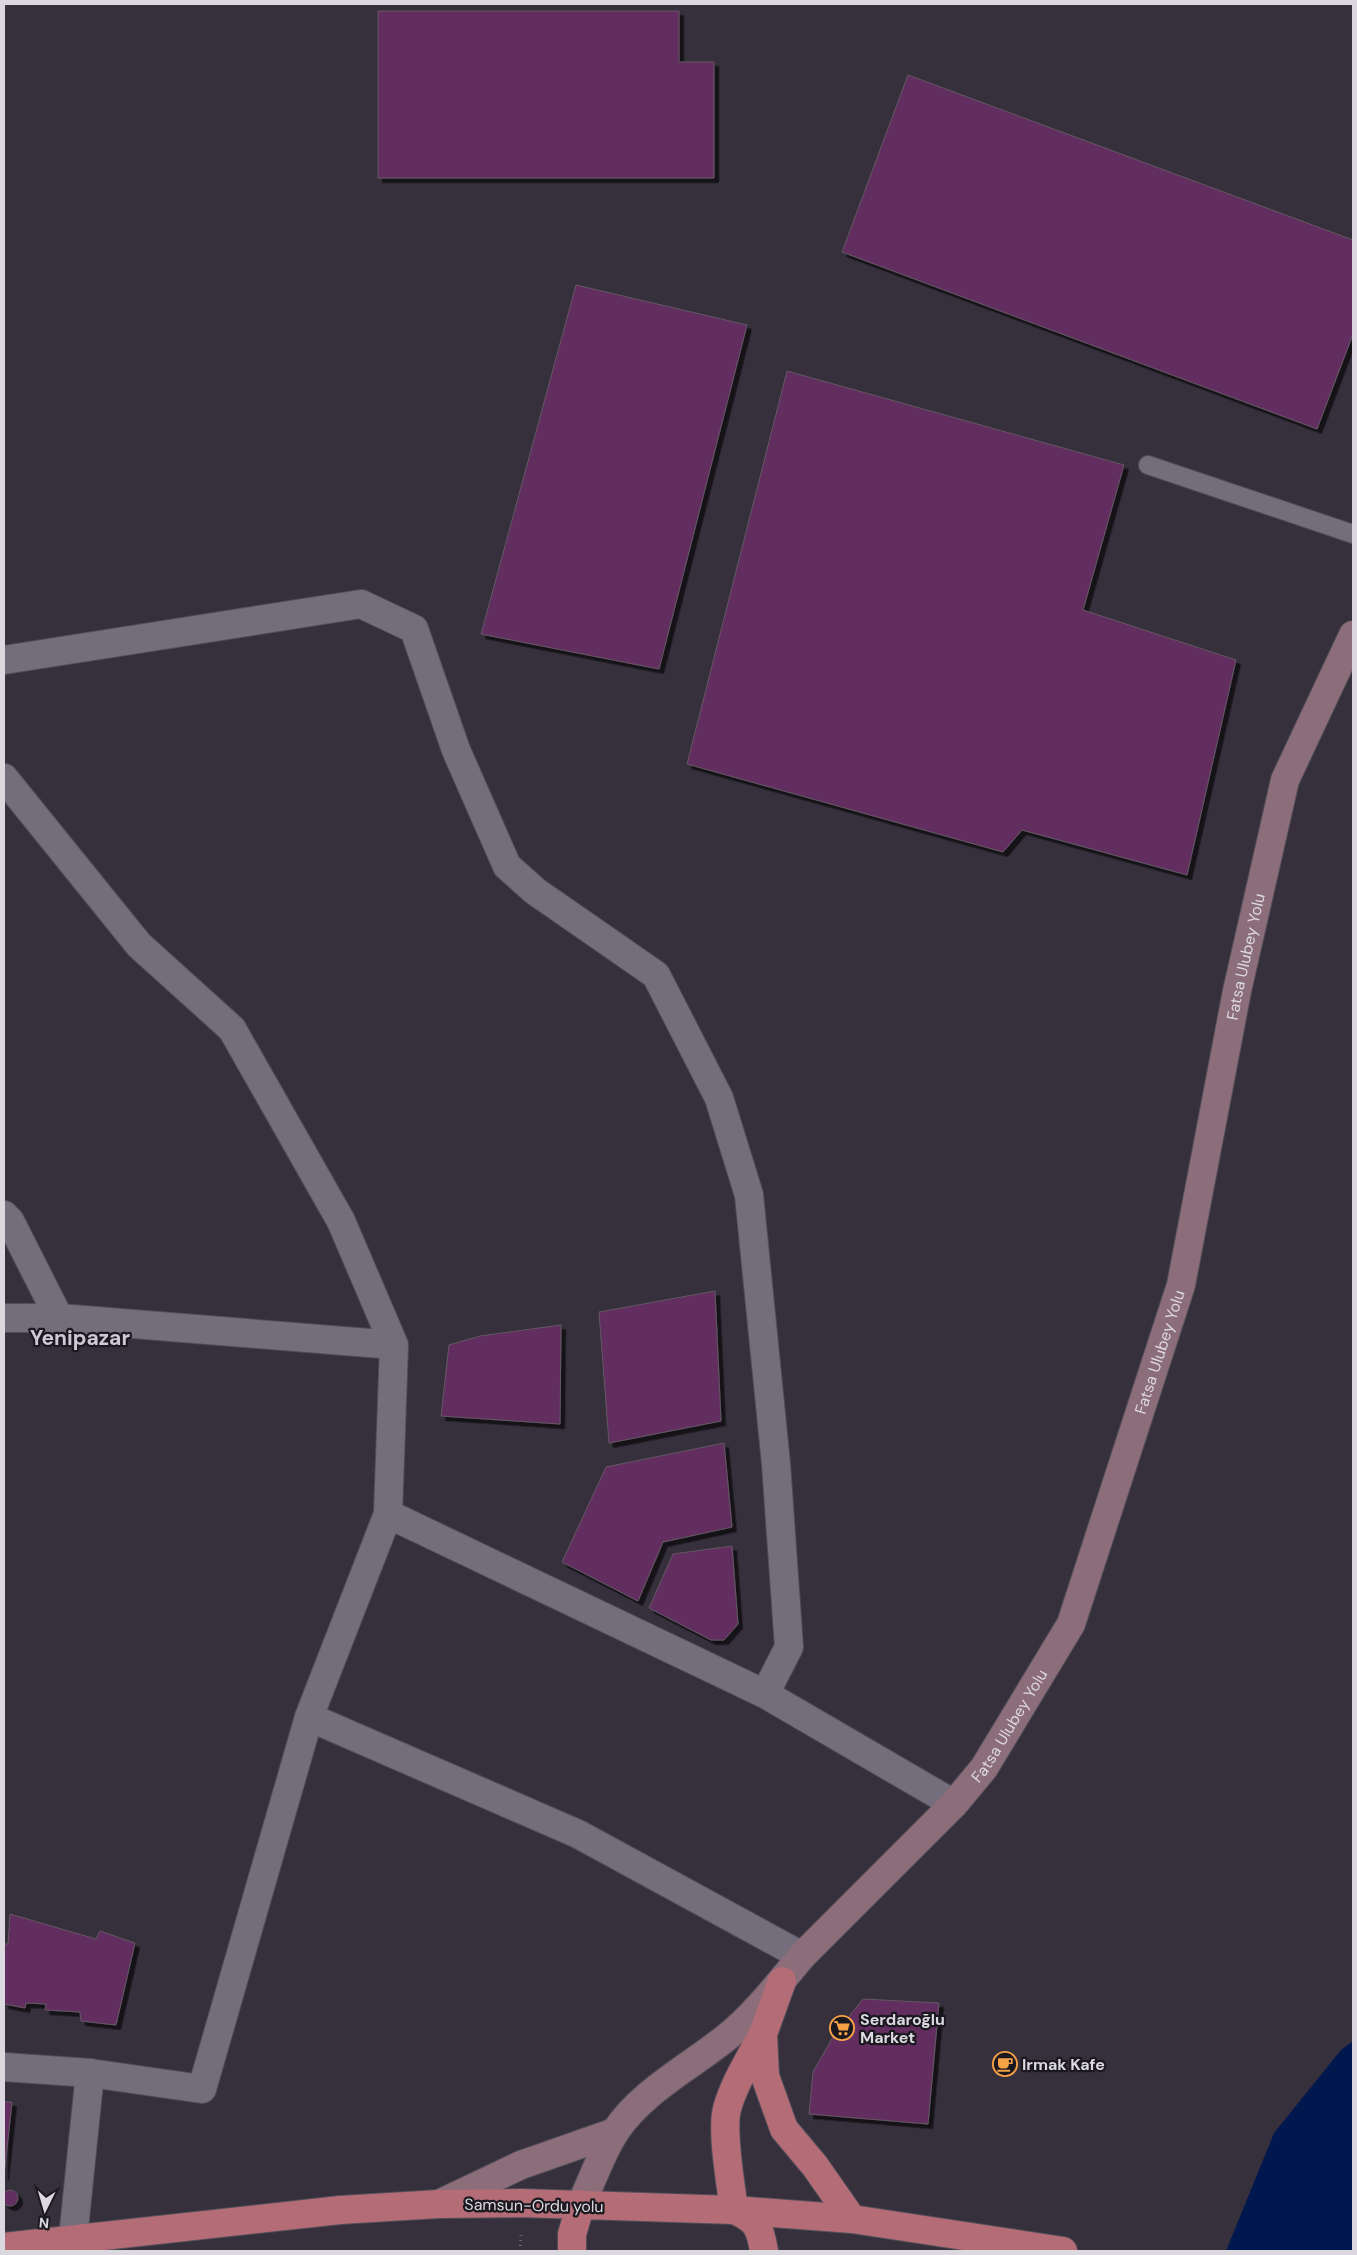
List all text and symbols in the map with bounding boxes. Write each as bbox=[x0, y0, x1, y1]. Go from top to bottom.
street label: Fatsa Ulubey Yolu bbox=[1222, 891, 1270, 1022]
street label: Fatsa Ulubey Yolu bbox=[1130, 1287, 1190, 1417]
district label: Yenipazar bbox=[30, 1324, 130, 1352]
street label: Fatsa Ulubey Yolu bbox=[966, 1665, 1052, 1787]
place label: Serdaroğlu Market bbox=[860, 2009, 945, 2048]
supermarket icon: Serdaroğlu Market bbox=[829, 2015, 855, 2041]
cafe icon: Irmak Kafe bbox=[992, 2051, 1018, 2077]
place label: Irmak Kafe bbox=[1022, 2054, 1105, 2075]
north arrow bbox=[20, 2185, 70, 2235]
street label: Samsun-Ordu yolu bbox=[464, 2194, 604, 2217]
text: N bbox=[38, 2214, 50, 2232]

